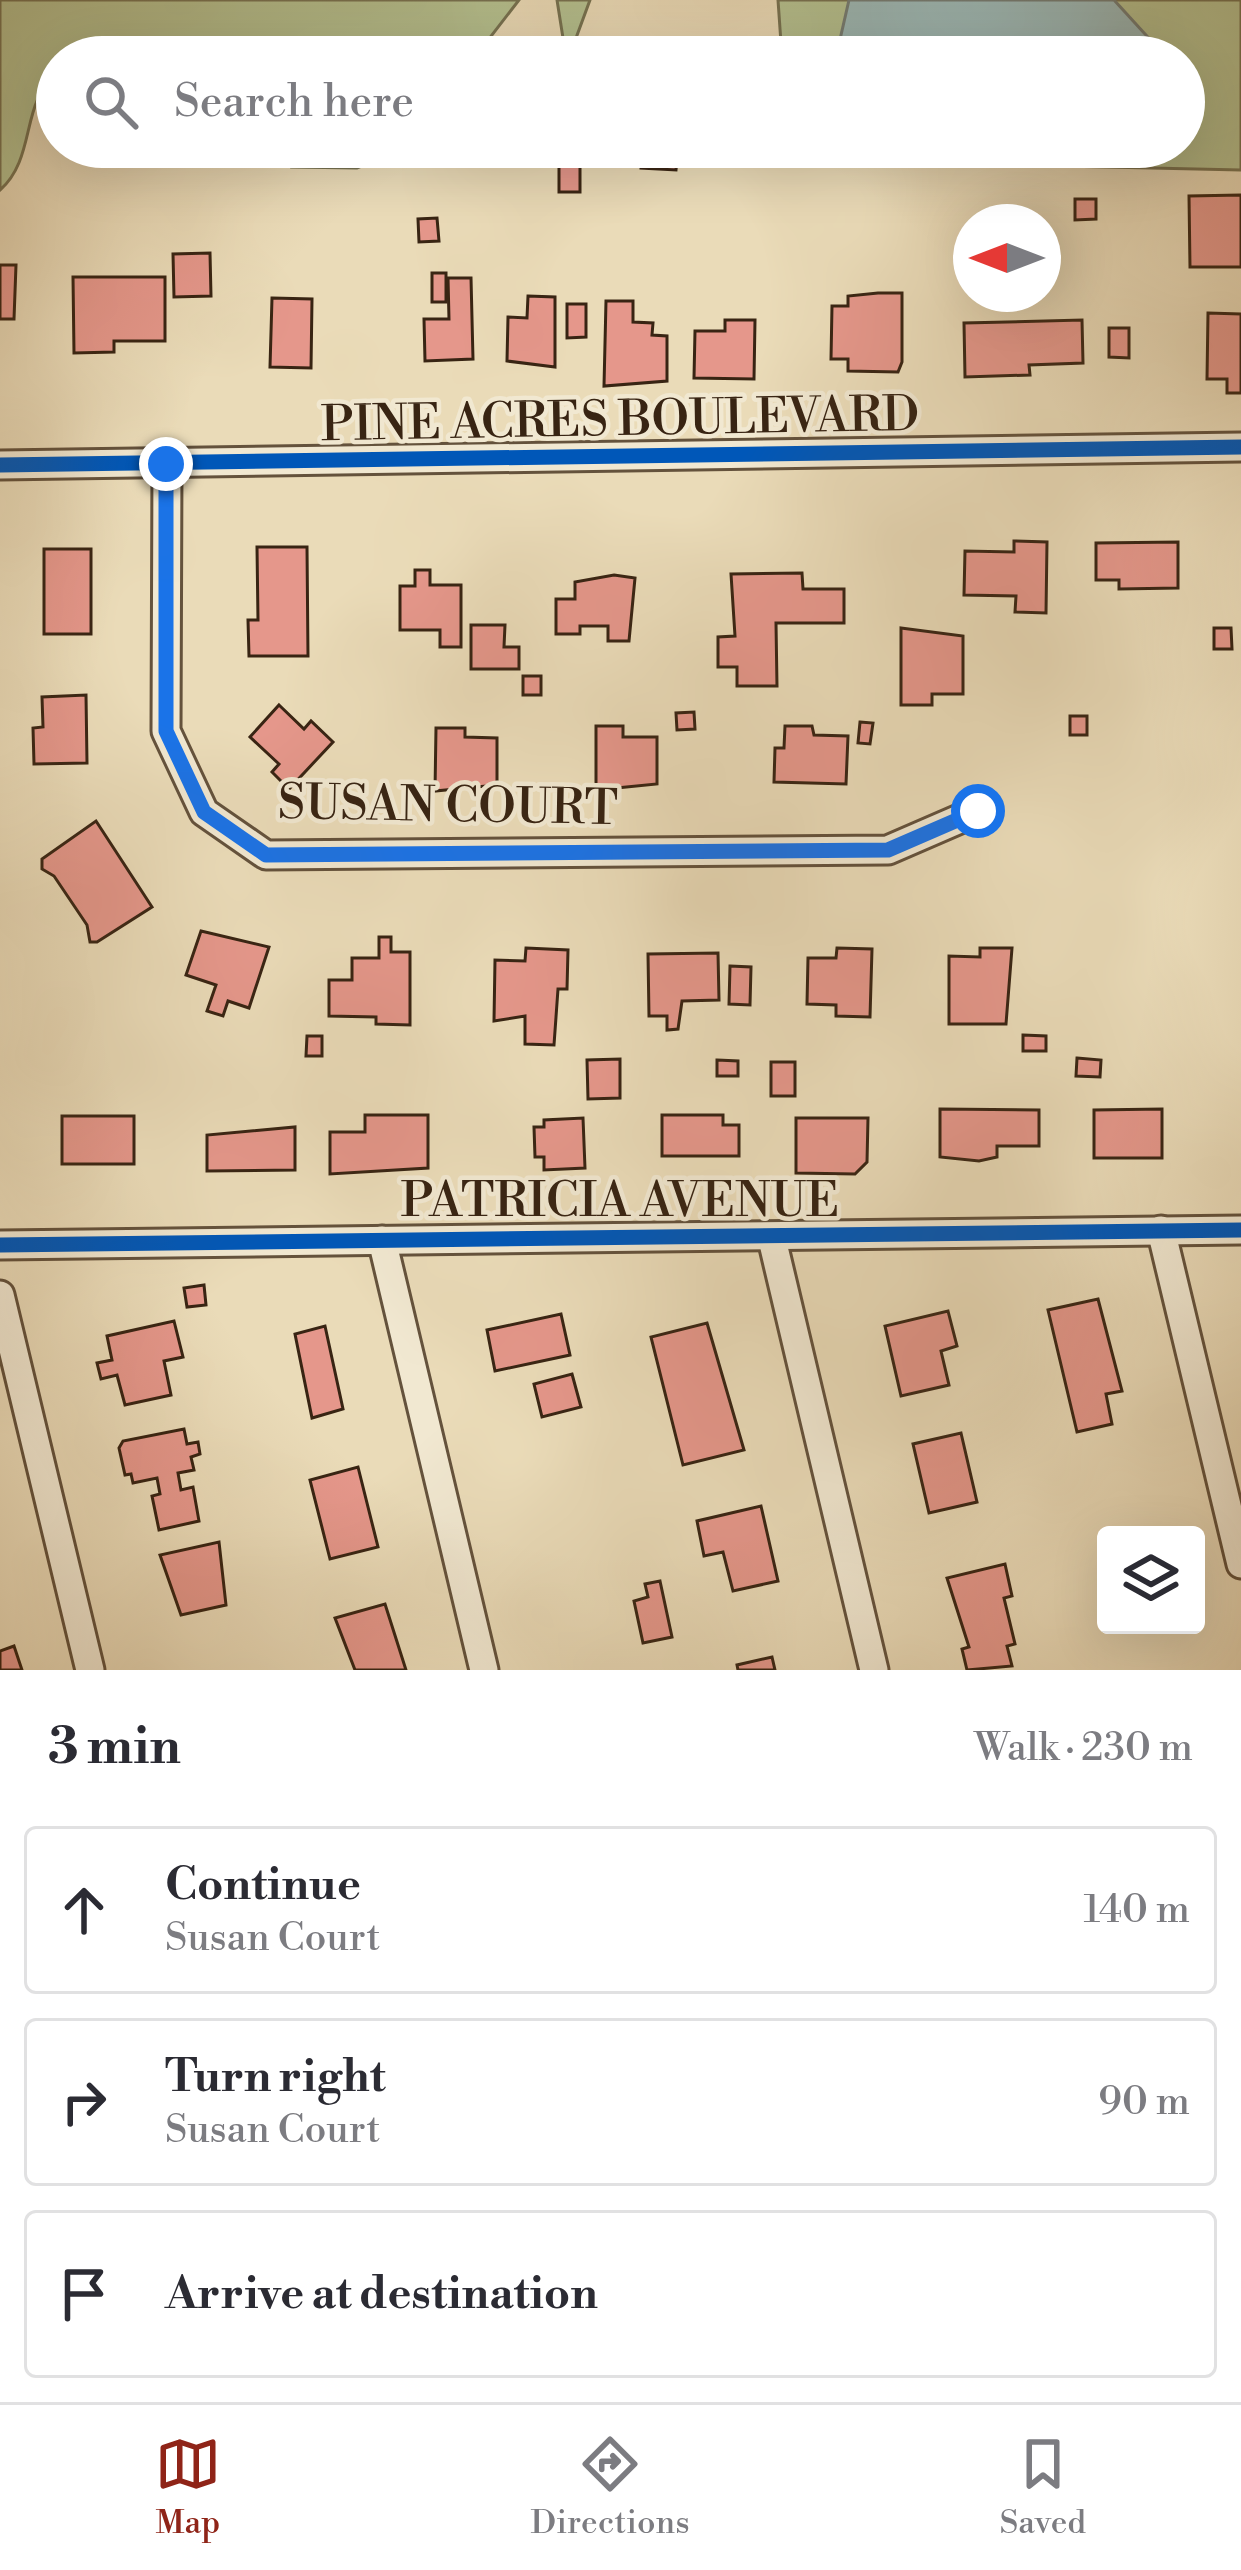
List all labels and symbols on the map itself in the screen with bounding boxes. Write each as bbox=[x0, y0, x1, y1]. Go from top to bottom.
north arrow bbox=[953, 204, 1061, 312]
street label: PINE ACRES BOULEVARD bbox=[320, 386, 920, 456]
route end bbox=[139, 437, 193, 491]
street label: SUSAN COURT bbox=[277, 774, 619, 840]
route start bbox=[951, 784, 1005, 838]
street label: PATRICIA AVENUE bbox=[401, 1172, 839, 1232]

